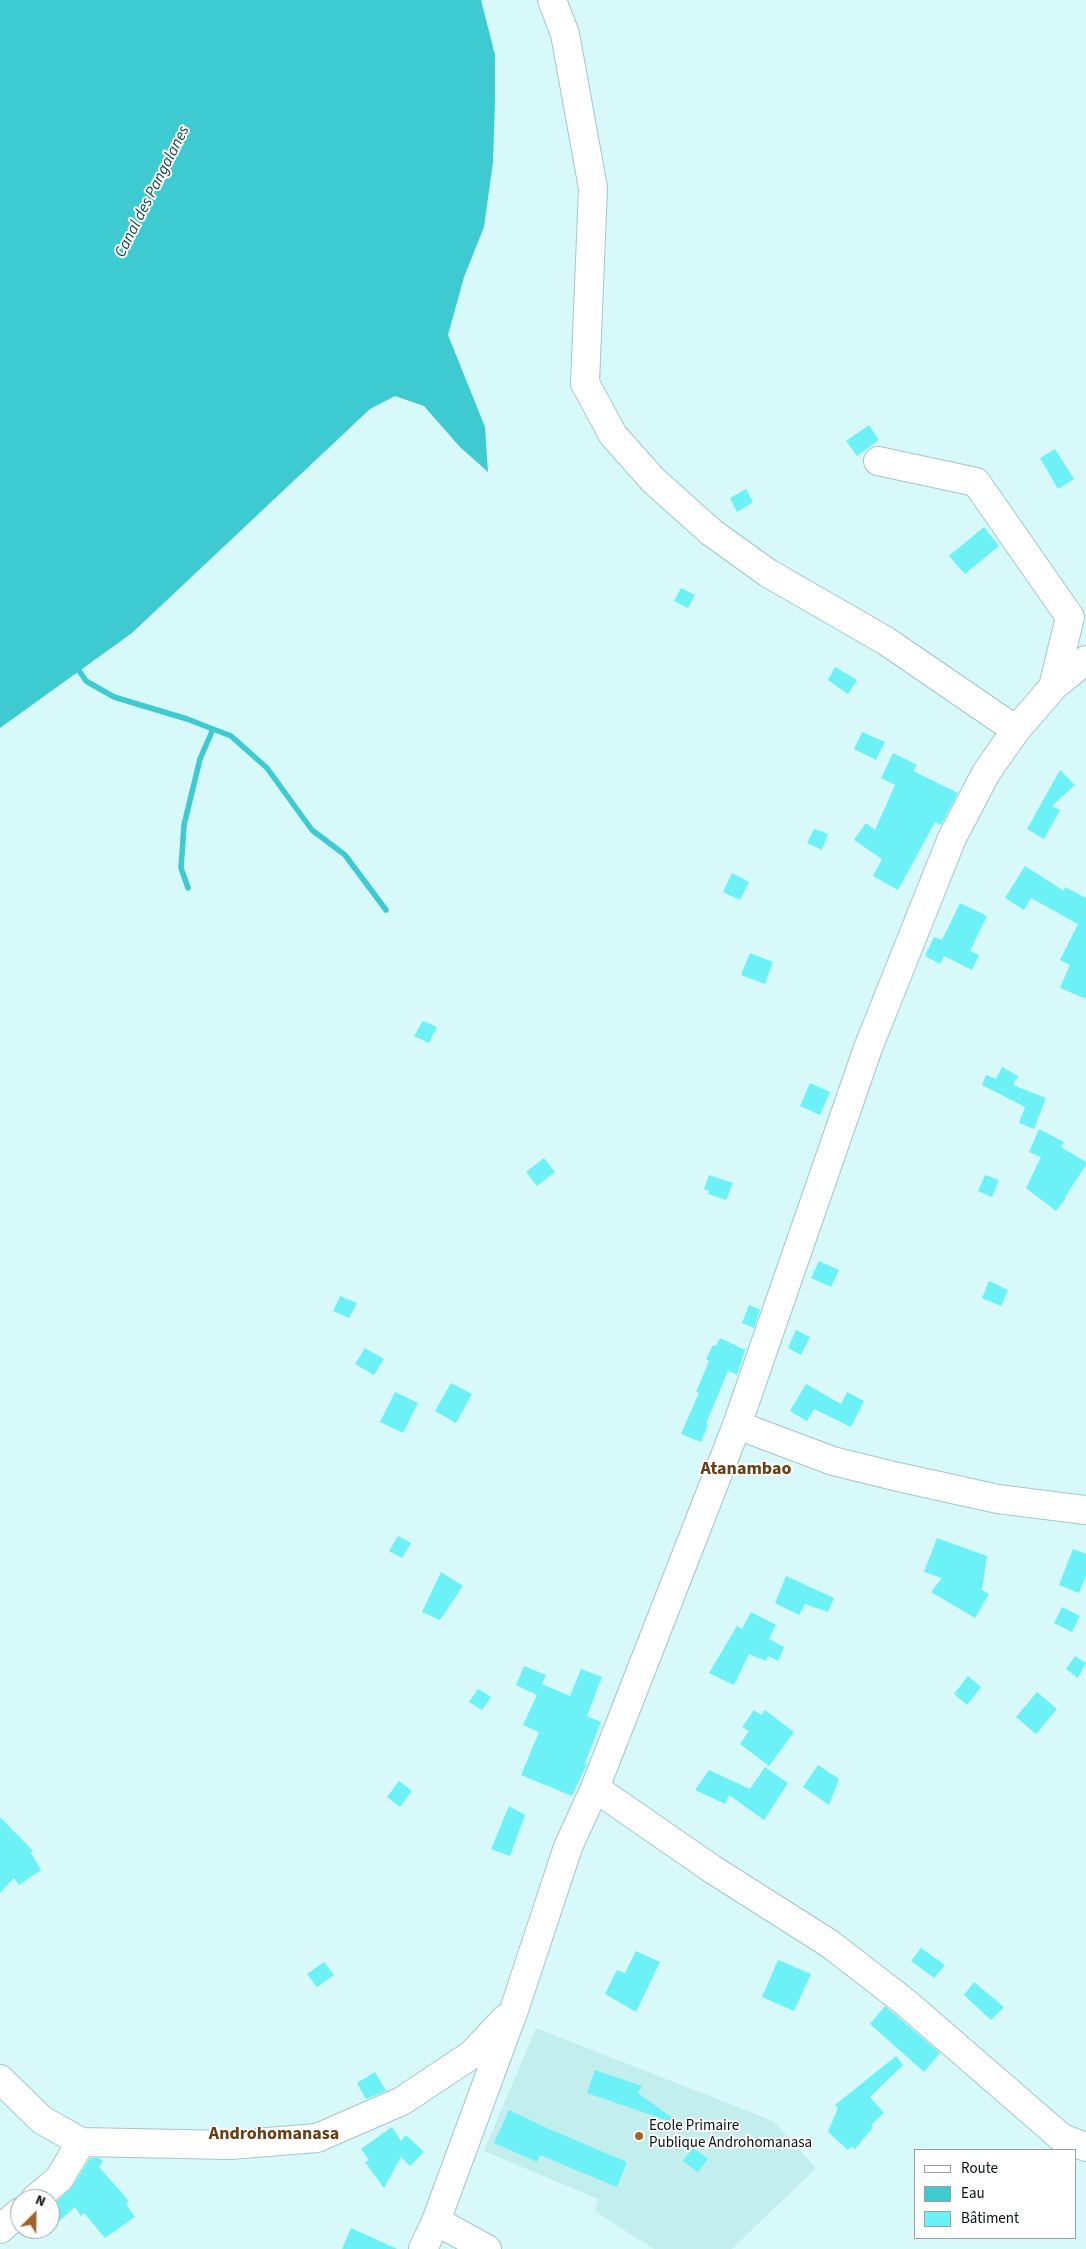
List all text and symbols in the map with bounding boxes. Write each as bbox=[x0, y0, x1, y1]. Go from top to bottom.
water label: Canal des Pangalanes bbox=[112, 123, 194, 261]
district label: Atanambao bbox=[701, 1459, 791, 1481]
place label: Ecole Primaire Publique Androhomanasa bbox=[649, 2118, 812, 2153]
district label: Androhomanasa bbox=[209, 2124, 339, 2146]
marker: Ecole Primaire Publique Androhomanasa bbox=[633, 2130, 645, 2142]
legend bbox=[914, 2149, 1076, 2239]
text: Route bbox=[961, 2158, 998, 2179]
text: Eau bbox=[961, 2183, 985, 2204]
north arrow bbox=[10, 2189, 60, 2239]
text: N bbox=[32, 2190, 49, 2212]
text: Bâtiment bbox=[961, 2208, 1019, 2229]

